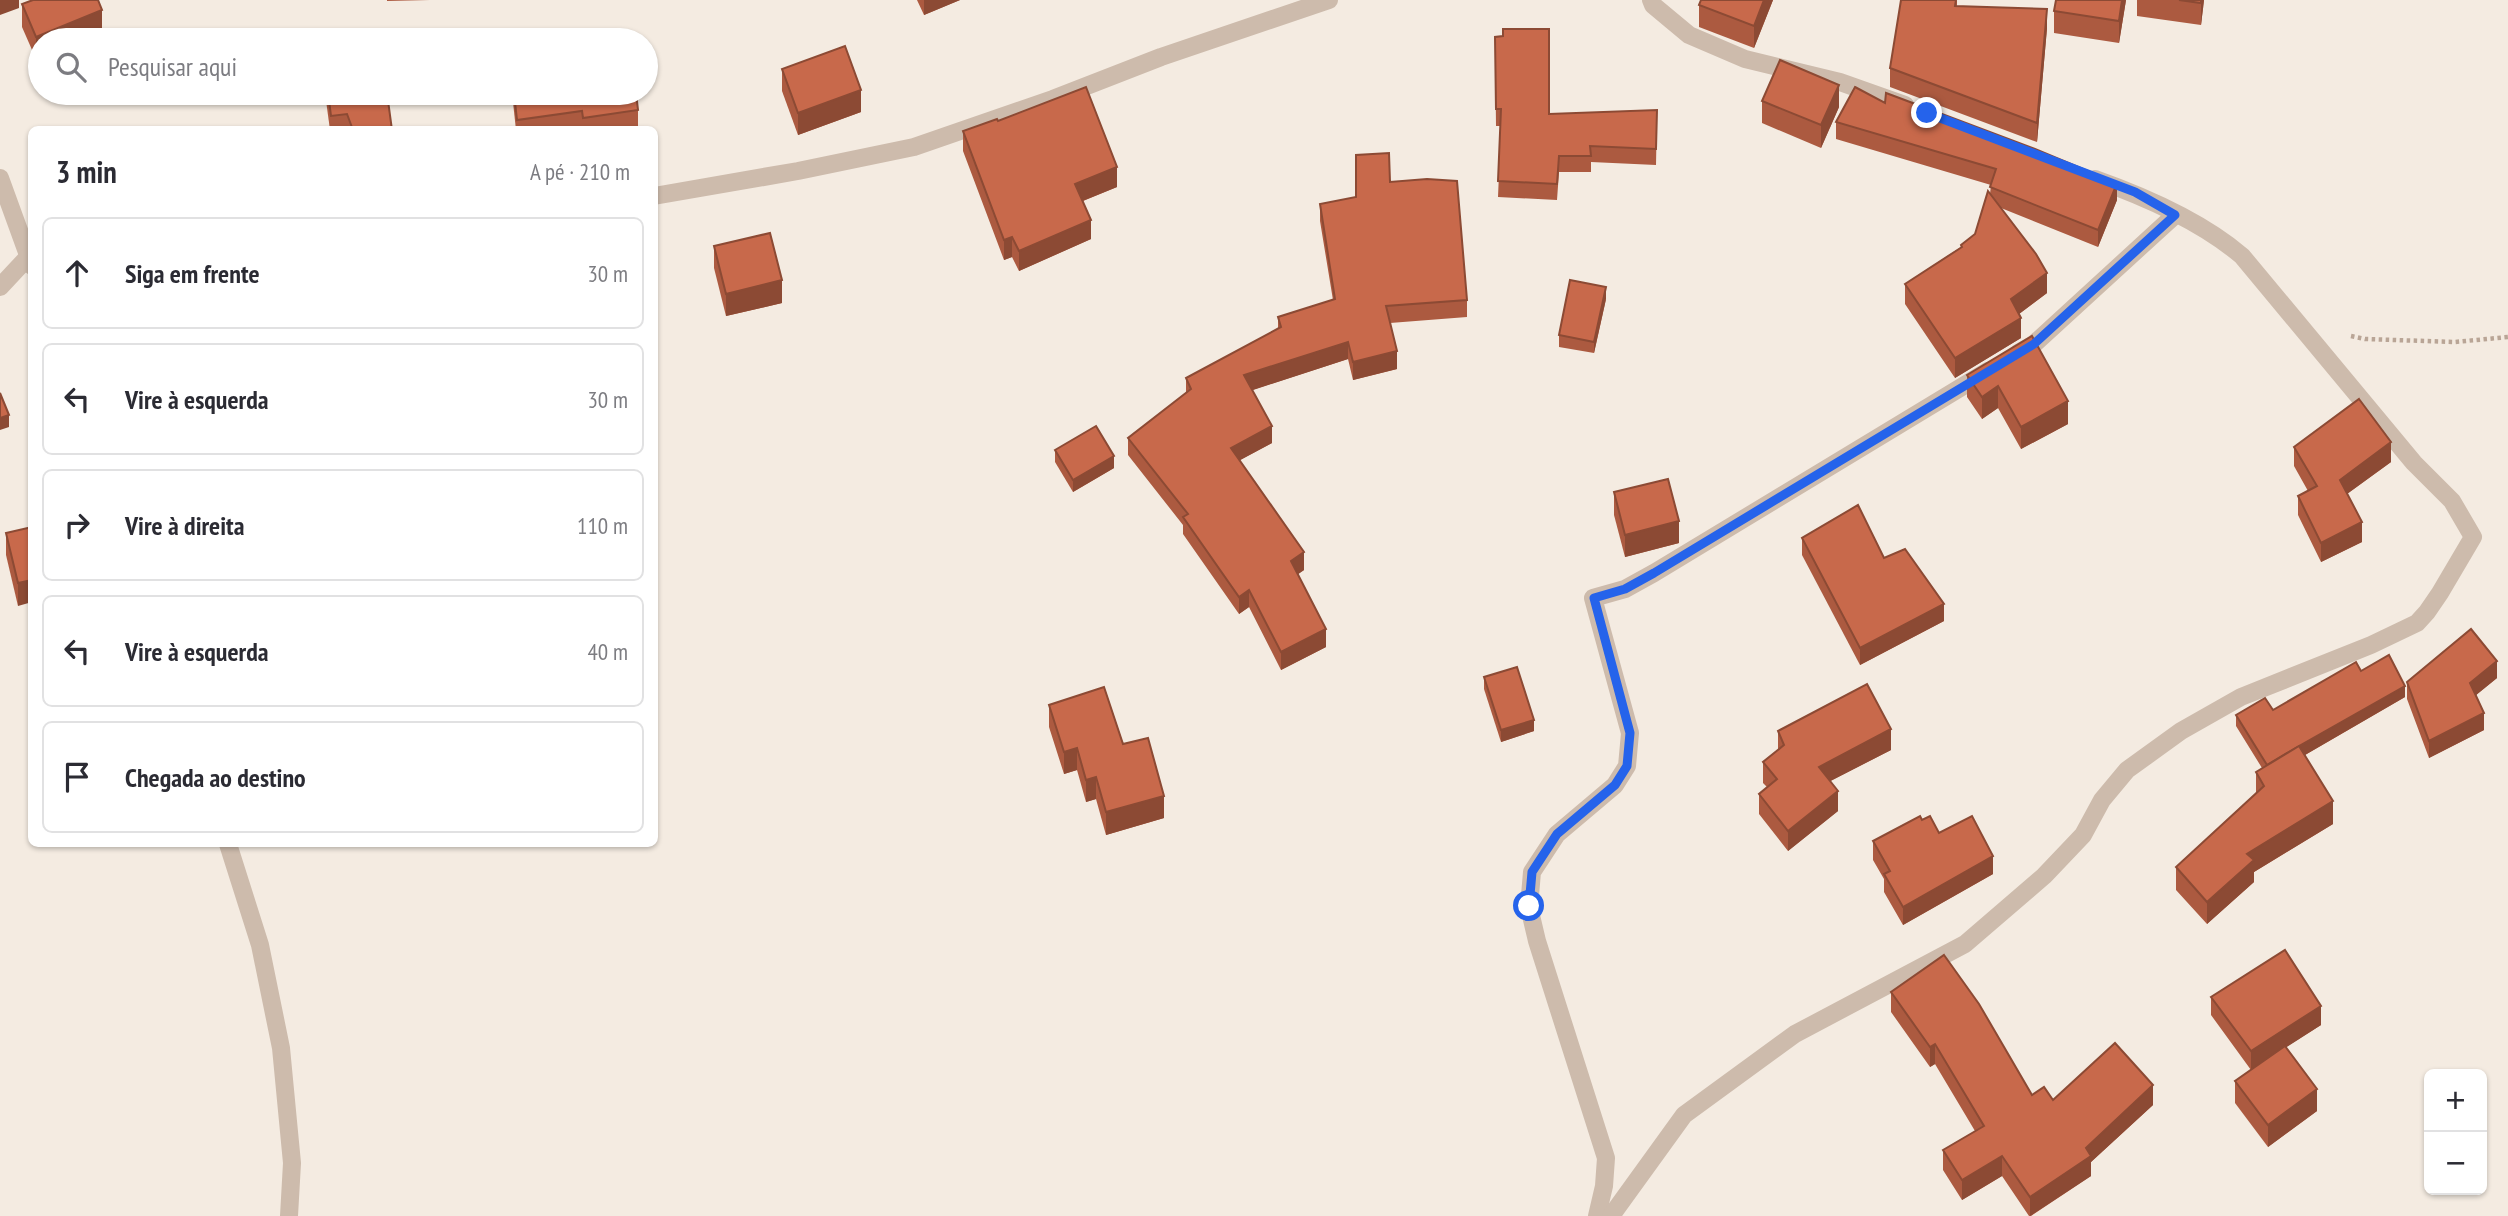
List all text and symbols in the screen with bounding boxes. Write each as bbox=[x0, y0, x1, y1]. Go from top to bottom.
search box bbox=[28, 28, 658, 105]
icon: search bbox=[52, 48, 90, 86]
text: Pesquisar aqui bbox=[108, 50, 237, 83]
route end bbox=[1911, 97, 1942, 128]
text: 3 min bbox=[56, 152, 117, 191]
text: A pé · 210 m bbox=[530, 157, 630, 186]
icon: ahead bbox=[58, 254, 96, 292]
text: Siga em frente bbox=[125, 257, 260, 290]
text: 30 m bbox=[587, 259, 628, 288]
icon: left bbox=[58, 380, 96, 418]
text: Vire à esquerda bbox=[125, 383, 268, 416]
text: 30 m bbox=[587, 385, 628, 414]
icon: right bbox=[58, 506, 96, 544]
text: Vire à direita bbox=[125, 509, 244, 542]
text: 110 m bbox=[577, 511, 628, 540]
icon: left bbox=[58, 632, 96, 670]
text: Vire à esquerda bbox=[125, 635, 268, 668]
text: 40 m bbox=[587, 637, 628, 666]
icon: arrive bbox=[58, 758, 96, 796]
text: Chegada ao destino bbox=[125, 761, 306, 794]
route start bbox=[1513, 890, 1544, 921]
map controls bbox=[2424, 1069, 2487, 1195]
button: + bbox=[2424, 1069, 2487, 1132]
button: − bbox=[2424, 1132, 2487, 1195]

